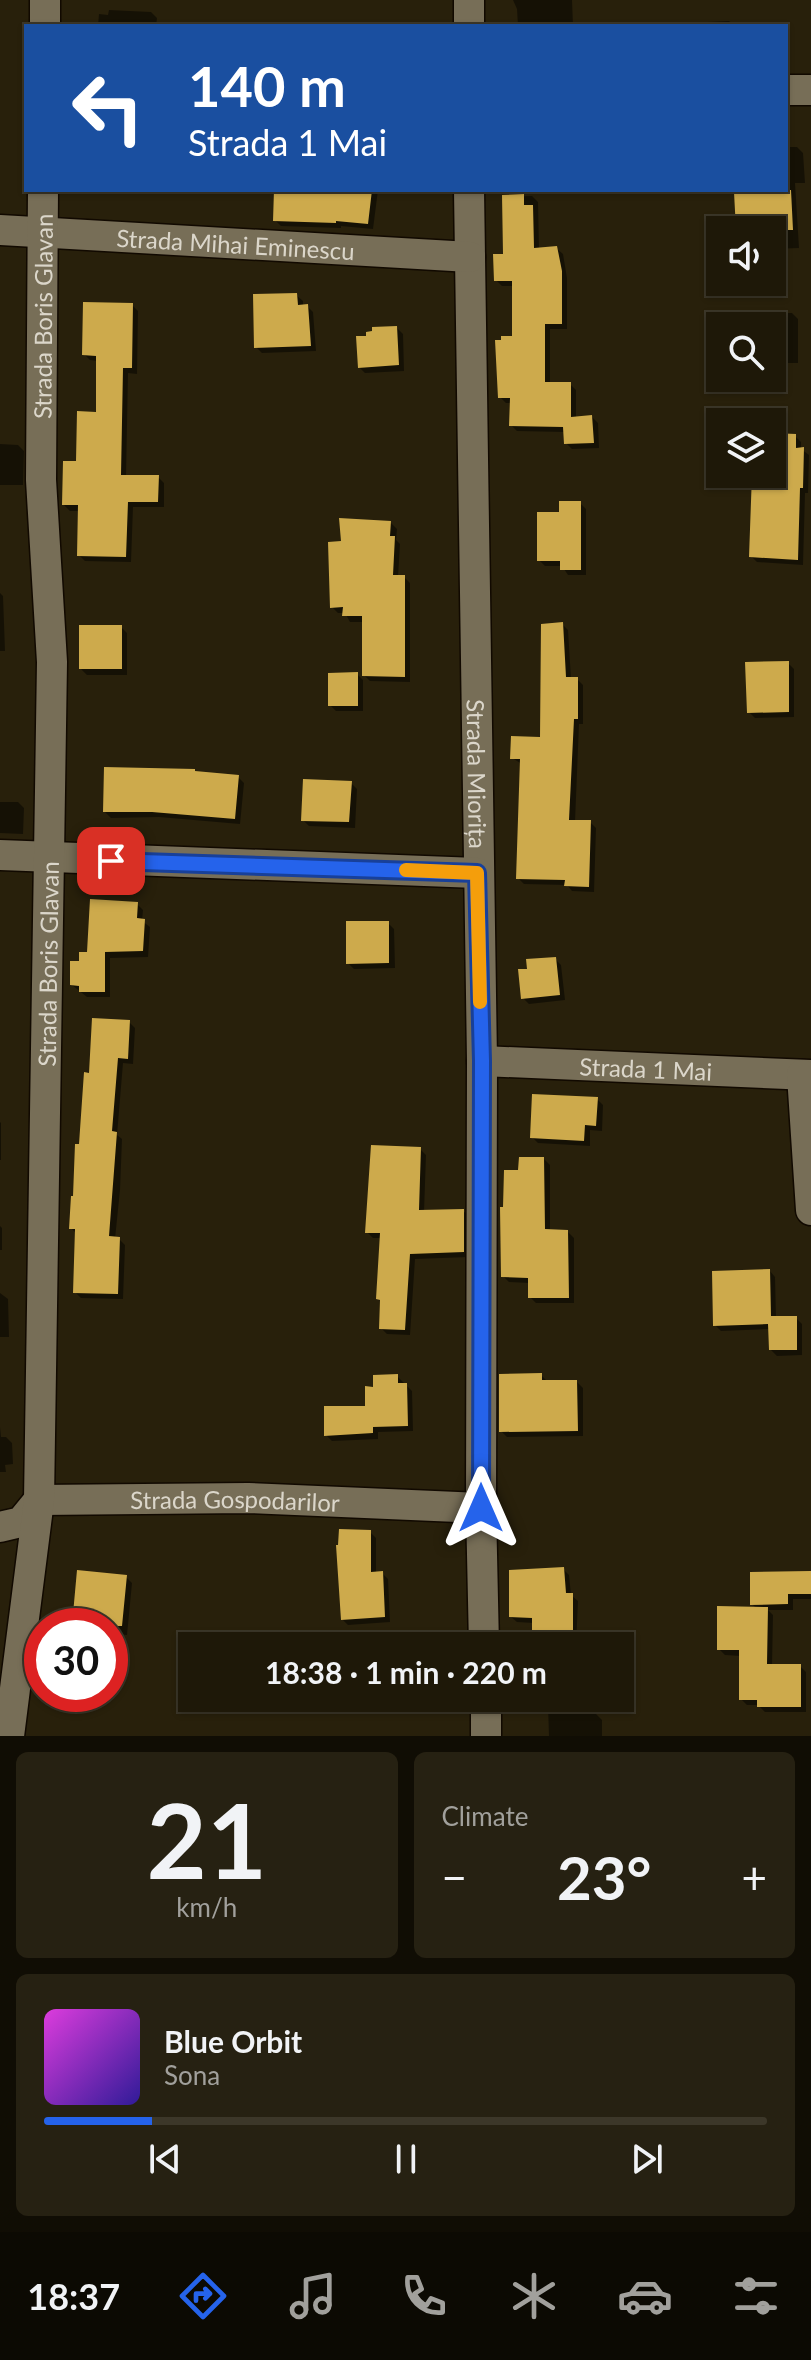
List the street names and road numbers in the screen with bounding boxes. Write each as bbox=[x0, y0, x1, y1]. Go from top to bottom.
street label: Strada Boris Glavan bbox=[27, 214, 57, 419]
street label: Strada Mihai Eminescu bbox=[116, 222, 356, 265]
street label: Strada Miorița bbox=[462, 699, 493, 849]
street label: Strada Boris Glavan bbox=[31, 861, 63, 1067]
street label: Strada 1 Mai bbox=[579, 1051, 713, 1085]
street label: Strada Gospodarilor bbox=[130, 1483, 341, 1516]

